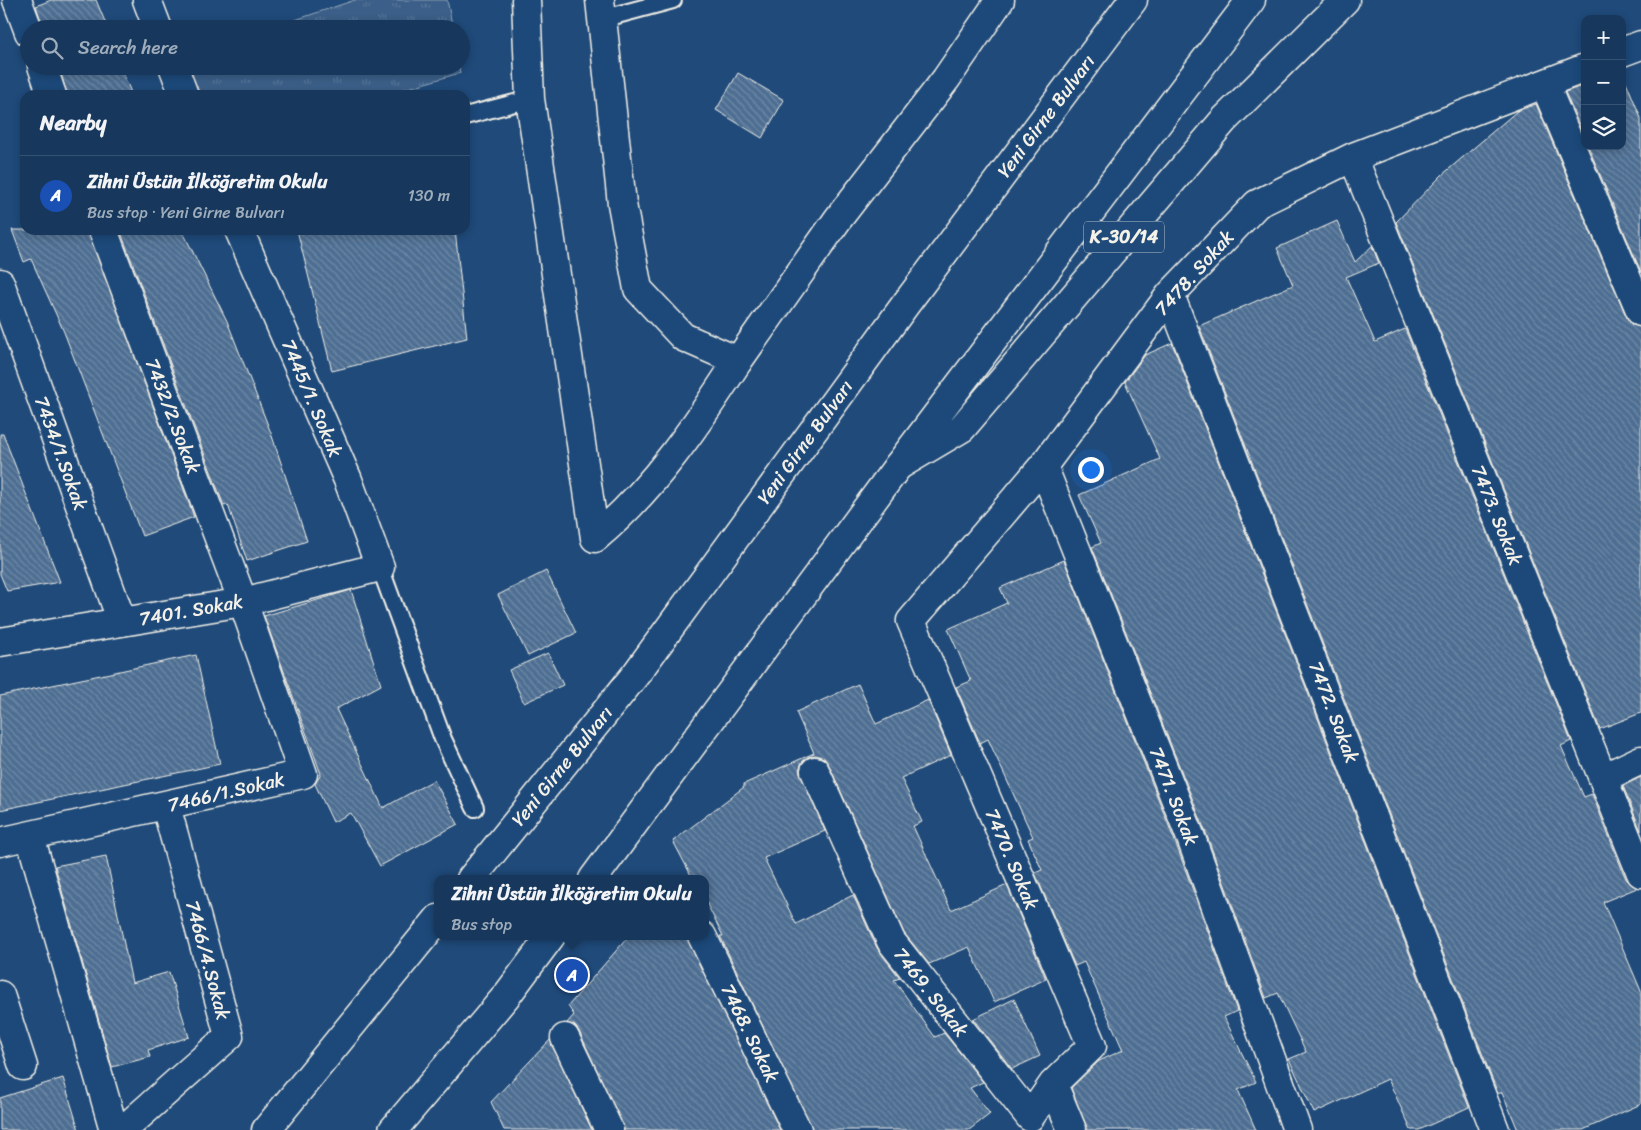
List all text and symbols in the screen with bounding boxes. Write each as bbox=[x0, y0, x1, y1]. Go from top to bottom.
map controls bbox=[1581, 15, 1626, 150]
button: + bbox=[1581, 15, 1626, 60]
search box bbox=[20, 20, 470, 75]
text: Search here bbox=[78, 31, 178, 64]
icon: search bbox=[38, 34, 66, 62]
street label: Yeni Girne Bulvarı bbox=[988, 47, 1104, 185]
button: − bbox=[1581, 60, 1626, 105]
text: Nearby bbox=[40, 104, 106, 142]
button: layers bbox=[1581, 105, 1626, 150]
text: Zihni Üstün İlköğretim Okulu bbox=[87, 165, 327, 198]
text: A bbox=[51, 181, 61, 210]
text: 130 m bbox=[408, 181, 450, 210]
text: Bus stop · Yeni Girne Bulvarı bbox=[87, 198, 285, 227]
road number: K-30/14 bbox=[1084, 222, 1164, 252]
street label: 7478. Sokak bbox=[1146, 222, 1242, 324]
street label: 7445/1. Sokak bbox=[272, 334, 352, 462]
street label: 7432/2.Sokak bbox=[136, 353, 210, 479]
street label: Yeni Girne Bulvarı bbox=[748, 373, 862, 511]
street label: 7434/1.Sokak bbox=[25, 391, 97, 515]
your location bbox=[1078, 457, 1104, 483]
street label: 7473. Sokak bbox=[1462, 460, 1532, 570]
street label: 7401. Sokak bbox=[136, 585, 246, 635]
street label: 7472. Sokak bbox=[1300, 656, 1368, 768]
street label: Yeni Girne Bulvarı bbox=[503, 698, 621, 834]
street label: 7471. Sokak bbox=[1140, 742, 1208, 850]
street label: 7466/1.Sokak bbox=[164, 763, 288, 821]
street label: 7470. Sokak bbox=[976, 803, 1048, 915]
popup bbox=[434, 875, 709, 940]
text: Zihni Üstün İlköğretim Okulu bbox=[451, 877, 692, 910]
street label: 7466/4.Sokak bbox=[176, 896, 240, 1024]
text: Bus stop bbox=[451, 910, 512, 939]
street label: 7469. Sokak bbox=[885, 940, 977, 1044]
pin: A bbox=[556, 956, 588, 994]
street label: 7468. Sokak bbox=[712, 978, 788, 1088]

